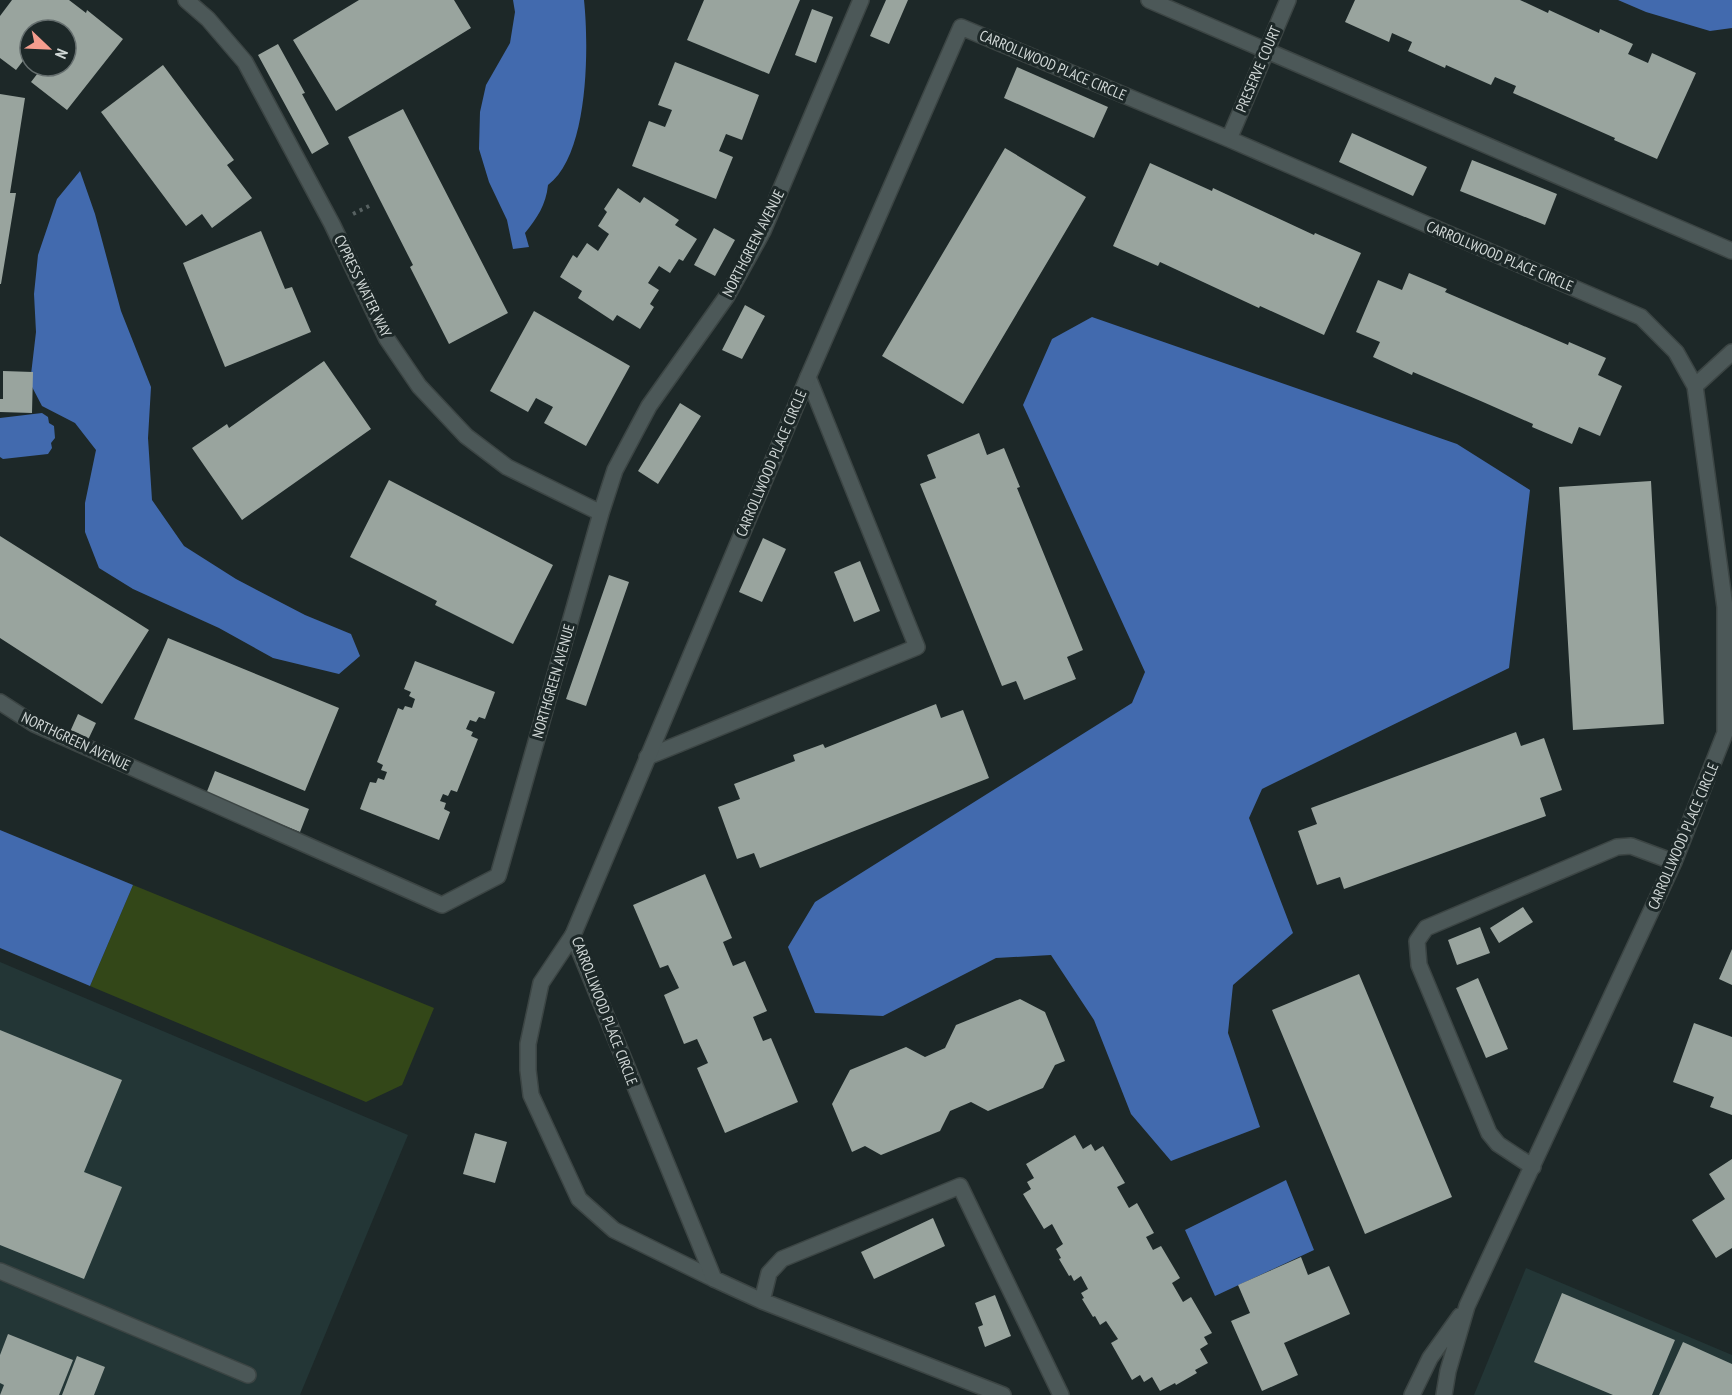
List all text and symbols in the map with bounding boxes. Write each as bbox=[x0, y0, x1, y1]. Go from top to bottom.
north arrow bbox=[18, 18, 78, 78]
street label: PRESERVE COURT bbox=[1231, 23, 1285, 115]
street label: CARROLLWOOD PLACE CIRCLE bbox=[977, 25, 1129, 105]
text: N bbox=[51, 46, 73, 62]
street label: NORTHGREEN AVENUE bbox=[718, 186, 788, 300]
street label: CARROLLWOOD PLACE CIRCLE bbox=[1424, 216, 1576, 296]
street label: CYPRESS WATER WAY bbox=[330, 232, 396, 340]
street label: CARROLLWOOD PLACE CIRCLE bbox=[731, 387, 811, 539]
street label: NORTHGREEN AVENUE bbox=[528, 622, 578, 740]
street label: NORTHGREEN AVENUE bbox=[18, 707, 134, 775]
street label: CARROLLWOOD PLACE CIRCLE bbox=[1643, 760, 1723, 912]
street label: CARROLLWOOD PLACE CIRCLE bbox=[568, 934, 642, 1088]

